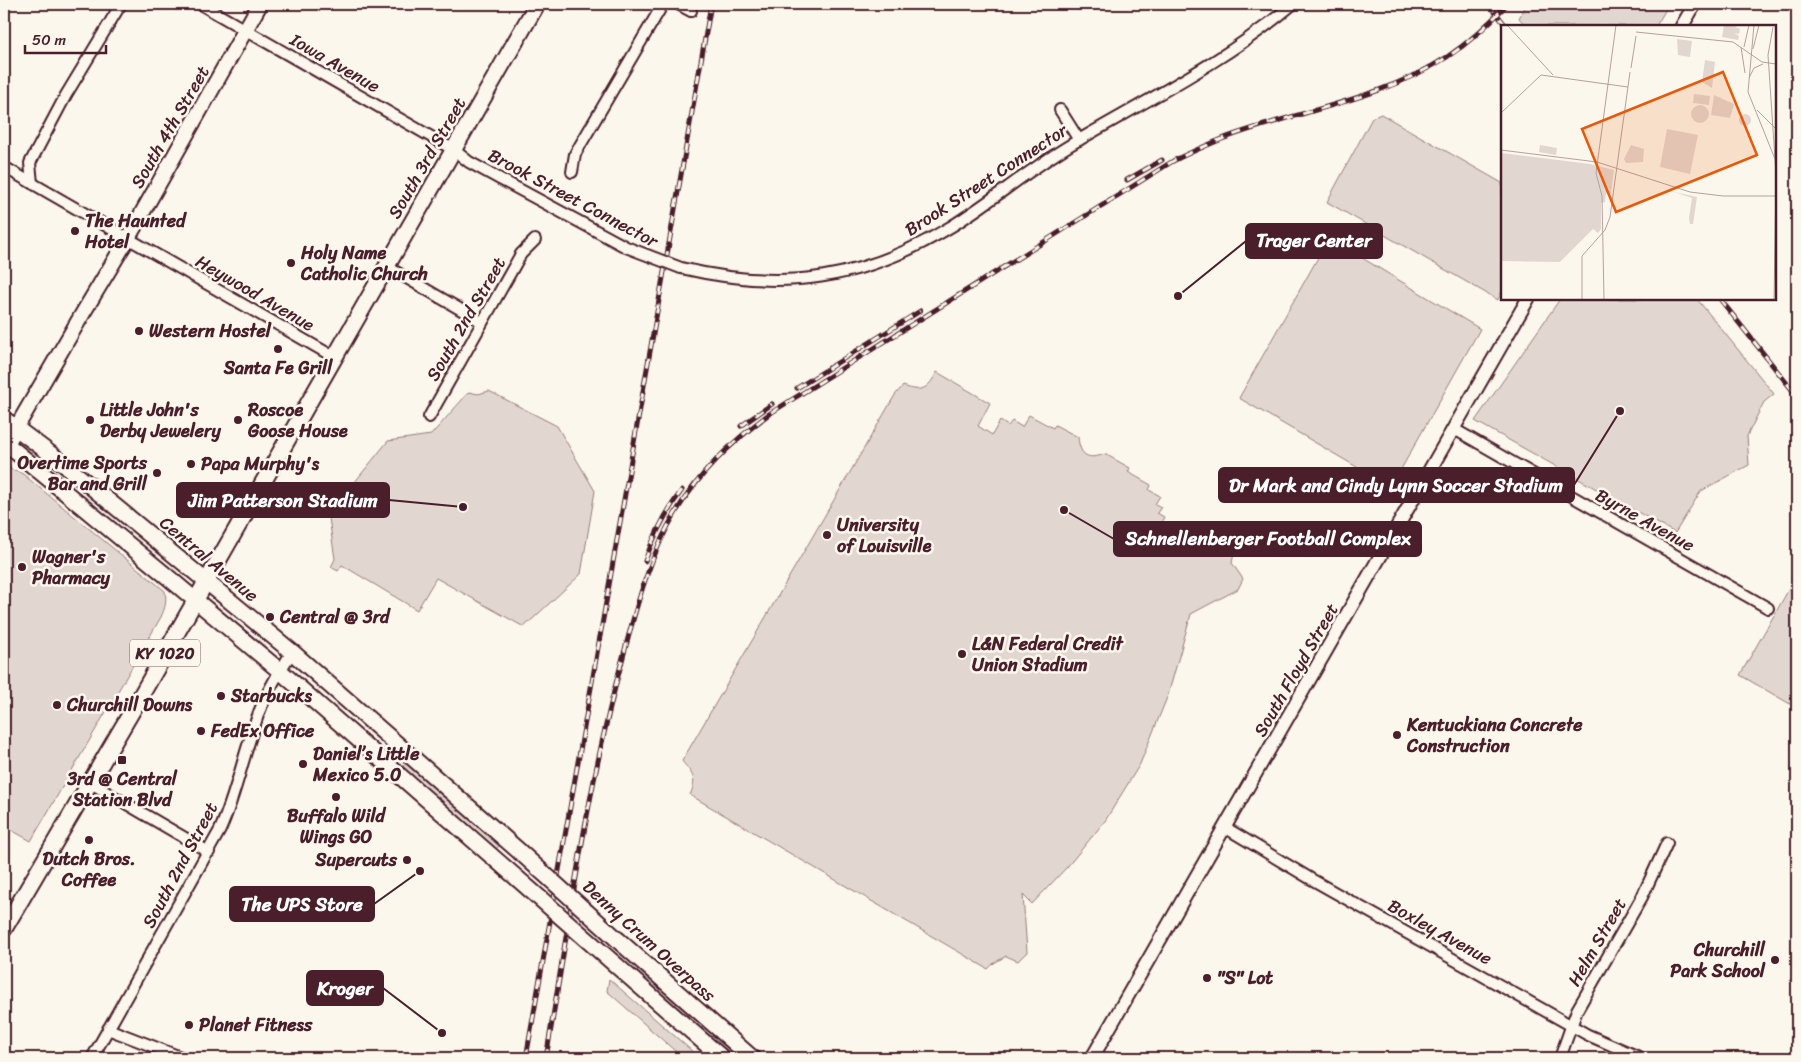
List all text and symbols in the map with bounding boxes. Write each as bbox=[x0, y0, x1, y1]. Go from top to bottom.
scale bar bbox=[25, 22, 106, 54]
street label: Iowa Avenue bbox=[283, 24, 386, 102]
inset map bbox=[1501, 25, 1776, 300]
text: 50 m bbox=[32, 27, 67, 53]
street label: South 4th Street bbox=[122, 59, 218, 195]
street label: South 3rd Street bbox=[379, 91, 475, 225]
street label: Brook Street Connector bbox=[898, 114, 1075, 245]
street label: Brook Street Connector bbox=[482, 140, 665, 257]
place label: The Haunted Hotel bbox=[84, 205, 187, 258]
callout: Trager Center bbox=[1246, 224, 1382, 258]
text: Trager Center bbox=[1256, 224, 1373, 257]
marker: The Haunted Hotel bbox=[69, 225, 81, 237]
place label: Holy Name Catholic Church bbox=[300, 237, 428, 290]
street label: Heywood Avenue bbox=[189, 246, 321, 340]
street label: South 2nd Street bbox=[417, 251, 515, 387]
marker: Holy Name Catholic Church bbox=[285, 257, 297, 269]
place label: Western Hostel bbox=[149, 315, 272, 347]
marker: Western Hostel bbox=[133, 325, 145, 337]
marker: Santa Fe Grill bbox=[272, 343, 284, 355]
place label: Santa Fe Grill bbox=[223, 352, 333, 384]
place label: Little John's Derby Jewelery bbox=[100, 394, 221, 447]
place label: Roscoe Goose House bbox=[247, 394, 348, 447]
marker: Little John's Derby Jewelery bbox=[84, 414, 96, 426]
marker: Roscoe Goose House bbox=[232, 414, 244, 426]
place label: Overtime Sports Bar and Grill bbox=[17, 447, 148, 500]
place label: Papa Murphy's bbox=[201, 448, 320, 480]
marker: Papa Murphy's bbox=[185, 458, 197, 470]
marker: Overtime Sports Bar and Grill bbox=[151, 467, 163, 479]
callout: Dr Mark and Cindy Lynn Soccer Stadium bbox=[1219, 468, 1574, 502]
text: Dr Mark and Cindy Lynn Soccer Stadium bbox=[1229, 469, 1563, 502]
street label: Byrne Avenue bbox=[1589, 479, 1701, 561]
callout: Jim Patterson Stadium bbox=[177, 483, 389, 517]
text: Jim Patterson Stadium bbox=[187, 484, 378, 517]
street label: Central Avenue bbox=[152, 508, 266, 610]
place label: University of Louisville bbox=[837, 509, 932, 562]
callout: Schnellenberger Football Complex bbox=[1114, 522, 1421, 556]
text: Schnellenberger Football Complex bbox=[1124, 522, 1412, 555]
marker: University of Louisville bbox=[821, 529, 833, 541]
place label: Wagner's Pharmacy bbox=[32, 541, 111, 594]
marker: Wagner's Pharmacy bbox=[16, 561, 28, 573]
street label: South Floyd Street bbox=[1245, 597, 1347, 743]
place label: Central @ 3rd bbox=[279, 601, 391, 633]
marker: Central @ 3rd bbox=[264, 611, 276, 623]
place label: L&N Federal Credit Union Stadium bbox=[972, 628, 1124, 681]
road number: KY 1020 bbox=[130, 640, 200, 666]
marker: L&N Federal Credit Union Stadium bbox=[956, 648, 968, 660]
place label: Starbucks bbox=[230, 680, 312, 712]
place label: Churchill Downs bbox=[66, 689, 193, 721]
marker: Starbucks bbox=[215, 690, 227, 702]
marker: Churchill Downs bbox=[51, 699, 63, 711]
place label: Kentuckiana Concrete Construction bbox=[1406, 709, 1583, 762]
place label: FedEx Office bbox=[210, 715, 315, 747]
marker: FedEx Office bbox=[195, 725, 207, 737]
marker: Kentuckiana Concrete Construction bbox=[1391, 729, 1403, 741]
place label: Daniel’s Little Mexico 5.0 bbox=[312, 738, 420, 791]
marker: 3rd @ Central Station Blvd bbox=[116, 754, 128, 766]
marker: Daniel’s Little Mexico 5.0 bbox=[297, 758, 309, 770]
place label: 3rd @ Central Station Blvd bbox=[66, 763, 178, 816]
marker: Buffalo Wild Wings GO bbox=[330, 791, 342, 803]
street label: South 2nd Street bbox=[133, 796, 227, 934]
place label: Buffalo Wild Wings GO bbox=[287, 800, 387, 853]
marker: Dutch Bros. Coffee bbox=[83, 834, 95, 846]
place label: Dutch Bros. Coffee bbox=[42, 843, 136, 896]
place label: Supercuts bbox=[314, 844, 398, 876]
marker: Supercuts bbox=[401, 854, 413, 866]
street label: Denny Crum Overpass bbox=[575, 872, 724, 1011]
callout: The UPS Store bbox=[230, 887, 374, 921]
text: The UPS Store bbox=[241, 888, 363, 921]
street label: Boxley Avenue bbox=[1382, 890, 1498, 974]
street label: Helm Street bbox=[1559, 891, 1635, 992]
place label: Churchill Park School bbox=[1670, 934, 1766, 987]
marker: Churchill Park School bbox=[1769, 954, 1781, 966]
place label: "S" Lot bbox=[1217, 962, 1273, 994]
callout: Kroger bbox=[307, 971, 383, 1005]
text: Kroger bbox=[316, 972, 374, 1005]
marker: "S" Lot bbox=[1201, 972, 1213, 984]
place label: Planet Fitness bbox=[199, 1009, 313, 1041]
marker: Planet Fitness bbox=[183, 1019, 195, 1031]

